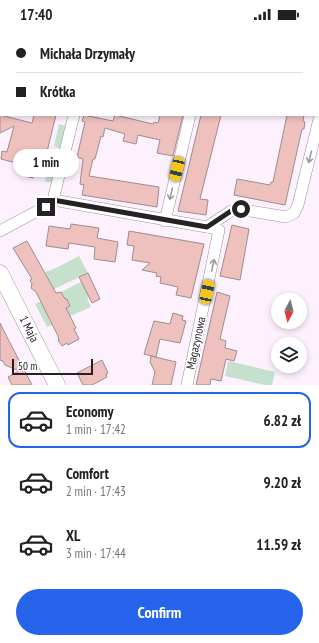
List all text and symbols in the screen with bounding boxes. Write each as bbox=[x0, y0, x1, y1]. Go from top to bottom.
text: 17:40 bbox=[20, 5, 52, 24]
text: Michała Drzymały bbox=[40, 44, 135, 63]
text: Krótka bbox=[40, 82, 75, 101]
callout: 1 min bbox=[13, 149, 79, 177]
one-way arrow bbox=[305, 150, 313, 163]
text: 1 min bbox=[33, 154, 59, 171]
car bbox=[168, 156, 186, 182]
one-way arrow bbox=[167, 187, 175, 200]
route end bbox=[37, 198, 55, 216]
route start bbox=[232, 200, 250, 218]
one-way arrow bbox=[210, 259, 218, 272]
car bbox=[199, 279, 215, 305]
north arrow bbox=[271, 293, 307, 329]
map controls bbox=[271, 293, 307, 373]
street label: 1 Maja bbox=[16, 313, 43, 345]
street label: Magazynowa bbox=[183, 315, 208, 371]
button: layers bbox=[271, 337, 307, 373]
scale bar bbox=[12, 357, 93, 376]
text: 50 m bbox=[18, 359, 37, 373]
icon: car bbox=[18, 402, 54, 438]
text: Economy bbox=[66, 402, 114, 421]
text: 6.82 zł bbox=[264, 411, 301, 430]
text: 1 min · 17:42 bbox=[66, 421, 126, 438]
icon: car bbox=[18, 464, 54, 500]
text: Comfort bbox=[66, 464, 109, 483]
text: 9.20 zł bbox=[264, 473, 301, 492]
text: 2 min · 17:43 bbox=[66, 483, 126, 500]
icon: car bbox=[18, 526, 54, 562]
text: XL bbox=[66, 526, 80, 545]
text: 11.59 zł bbox=[256, 535, 301, 554]
text: 3 min · 17:44 bbox=[66, 545, 126, 562]
button: Confirm bbox=[16, 589, 303, 635]

